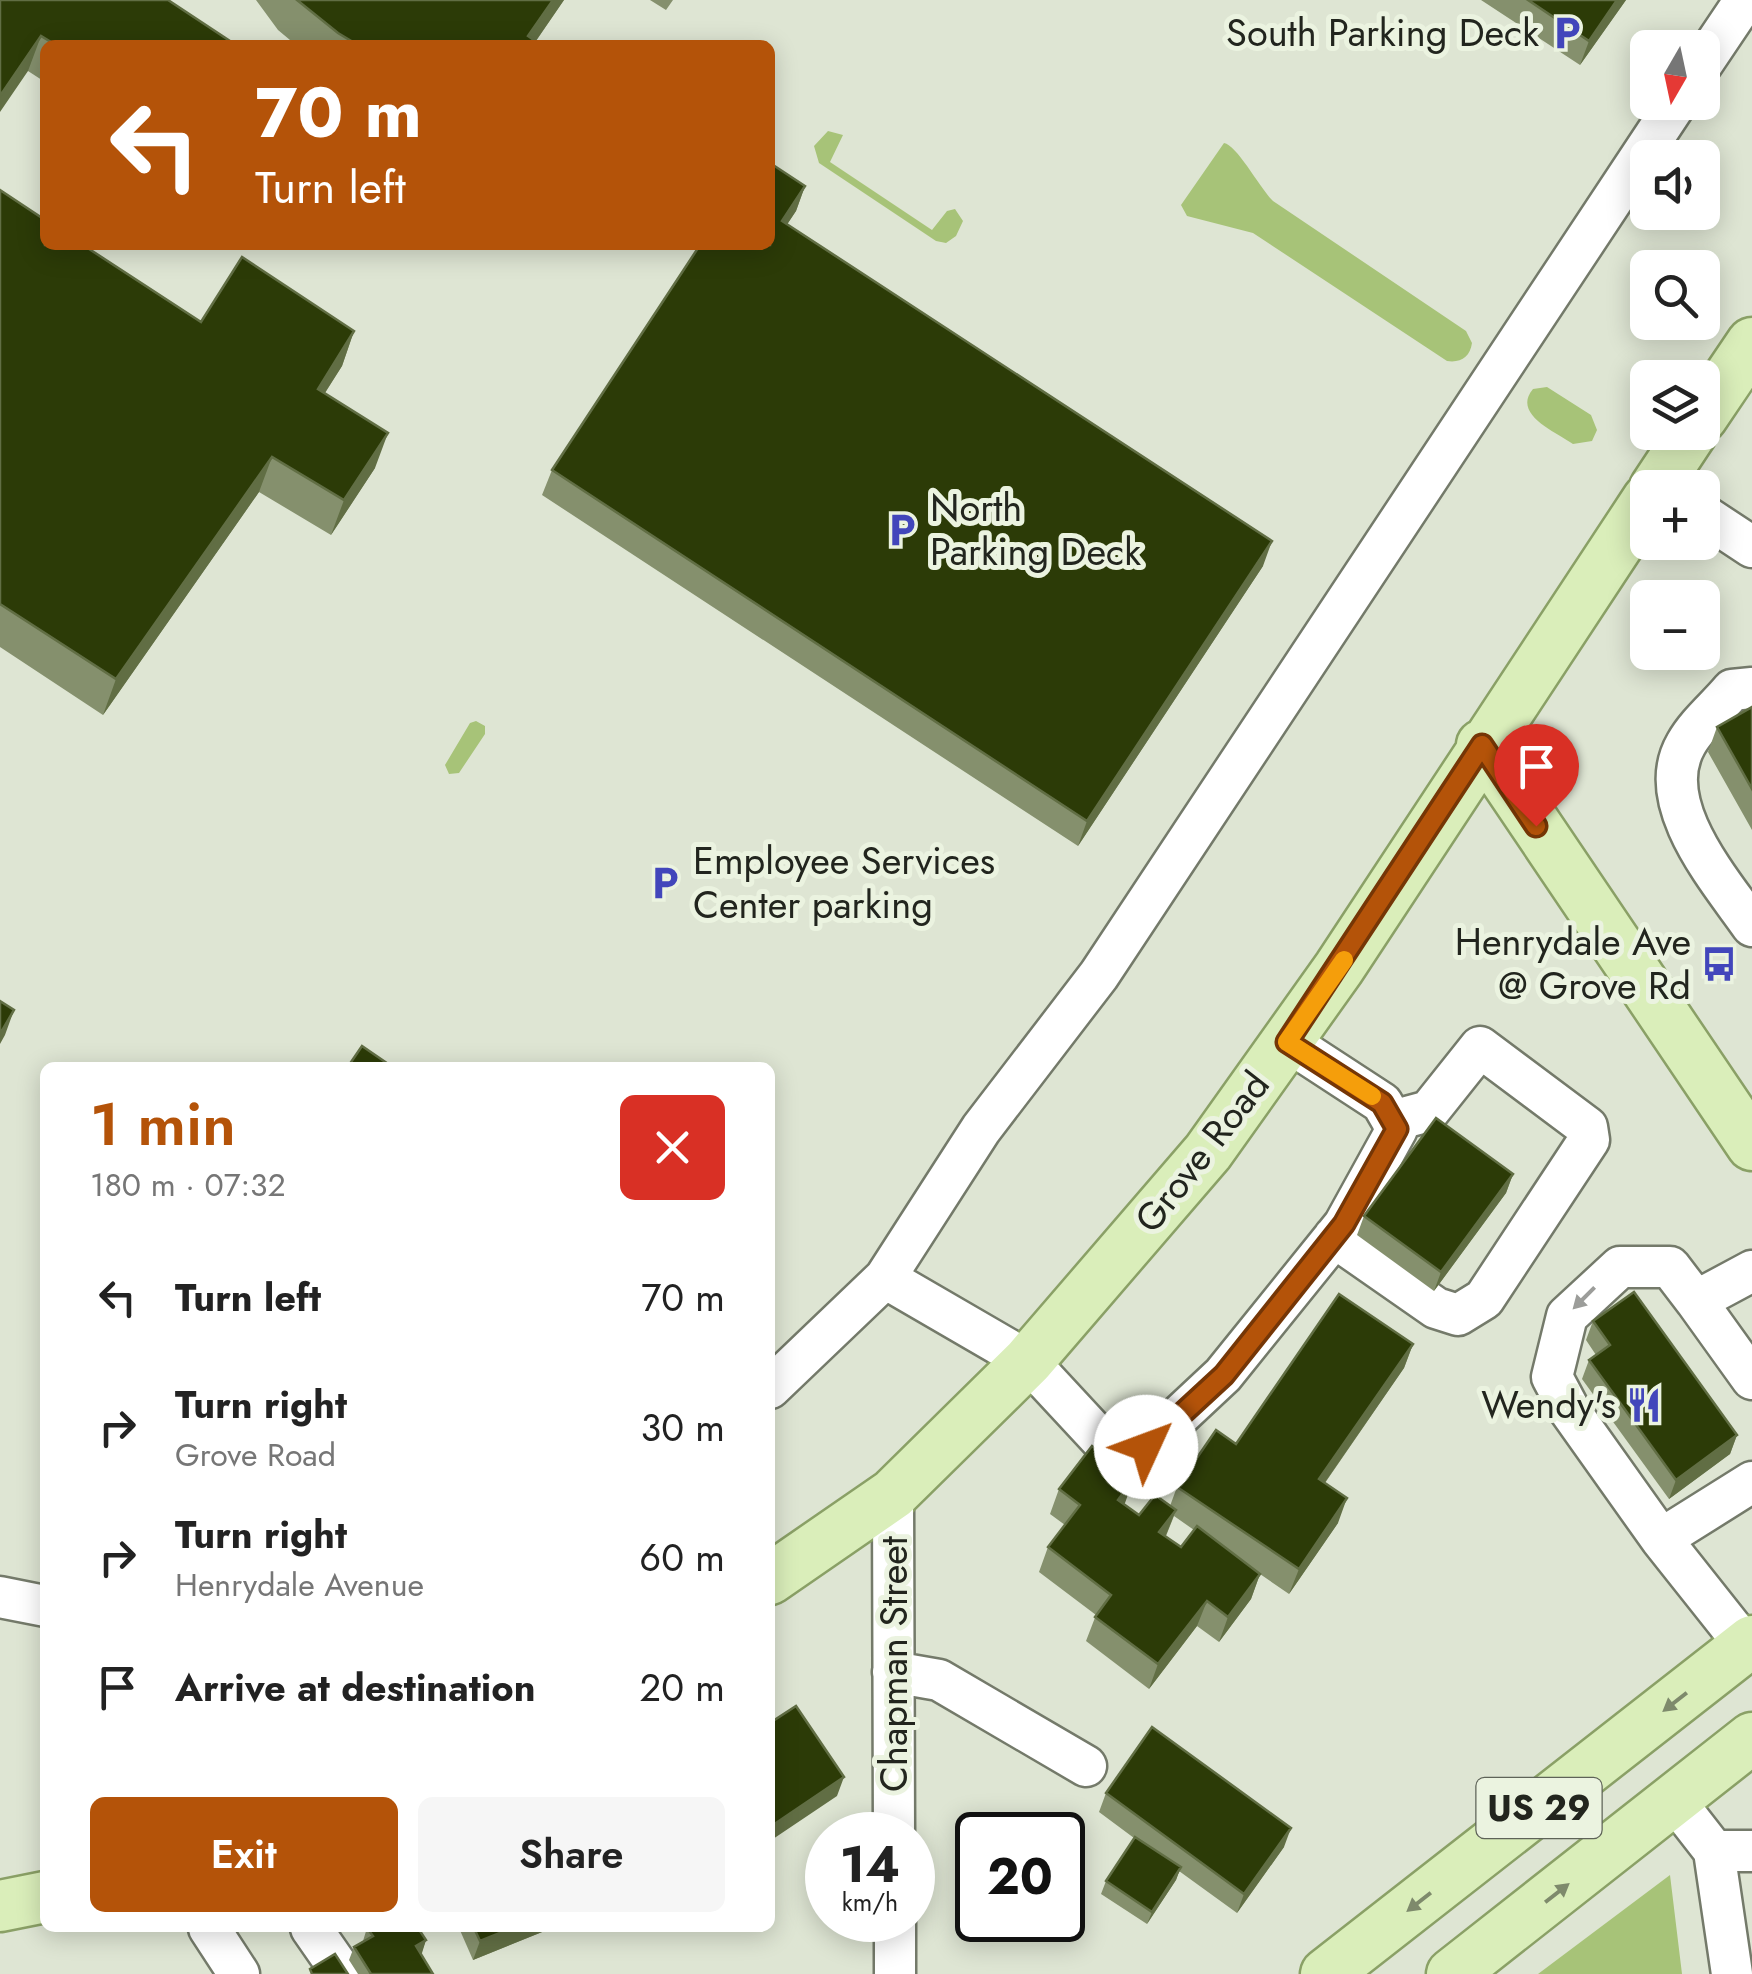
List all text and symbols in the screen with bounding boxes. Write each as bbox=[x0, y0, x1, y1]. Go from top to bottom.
place label: South Parking Deck bbox=[1226, 5, 1539, 60]
parking icon: South Parking Deck bbox=[1548, 14, 1586, 52]
north arrow bbox=[1630, 30, 1720, 120]
map controls bbox=[1630, 30, 1720, 670]
text: 70 m bbox=[255, 62, 422, 163]
icon: left bbox=[90, 80, 220, 210]
button: sound bbox=[1630, 140, 1720, 230]
text: Turn left bbox=[255, 155, 406, 220]
button: search bbox=[1630, 250, 1720, 340]
button: layers bbox=[1630, 360, 1720, 450]
button: + bbox=[1630, 470, 1720, 560]
place label: North Parking Deck bbox=[930, 480, 1141, 579]
parking icon: North Parking Deck bbox=[883, 511, 921, 549]
button: − bbox=[1630, 580, 1720, 670]
pin bbox=[1494, 724, 1579, 827]
icon: arrive bbox=[1509, 739, 1564, 794]
place label: Employee Services Center parking bbox=[693, 833, 995, 932]
parking icon: Employee Services Center parking bbox=[646, 864, 684, 902]
place label: Henrydale Ave @ Grove Rd bbox=[1455, 914, 1691, 1013]
bus stop icon: Henrydale Ave @ Grove Rd bbox=[1700, 945, 1738, 983]
street label: Grove Road bbox=[1121, 1059, 1282, 1244]
text: 1 min bbox=[90, 1081, 236, 1168]
button: close bbox=[620, 1095, 725, 1200]
text: 180 m · 07:32 bbox=[90, 1162, 286, 1208]
icon: left bbox=[90, 1270, 145, 1325]
text: Turn left bbox=[175, 1270, 321, 1325]
text: 70 m bbox=[641, 1270, 725, 1325]
one-way arrow bbox=[1573, 1286, 1597, 1310]
text: Turn right bbox=[175, 1377, 347, 1432]
place label: Wendy's bbox=[1481, 1377, 1616, 1432]
restaurant icon: Wendy's bbox=[1625, 1386, 1663, 1424]
position arrow bbox=[1094, 1395, 1198, 1499]
icon: right bbox=[90, 1400, 145, 1455]
text: 30 m bbox=[640, 1400, 725, 1455]
text: Grove Road bbox=[175, 1432, 336, 1478]
text: Turn right bbox=[175, 1507, 347, 1562]
icon: right bbox=[90, 1530, 145, 1585]
text: 60 m bbox=[639, 1530, 725, 1585]
street label: Chapman Street bbox=[866, 1536, 921, 1792]
text: Henrydale Avenue bbox=[175, 1562, 424, 1608]
icon: arrive bbox=[90, 1660, 145, 1715]
text: Arrive at destination bbox=[175, 1660, 536, 1715]
text: 20 m bbox=[640, 1660, 725, 1715]
one-way arrow bbox=[1662, 1691, 1688, 1711]
road number: US 29 bbox=[1476, 1778, 1602, 1838]
button: Exit bbox=[90, 1797, 398, 1912]
button: Share bbox=[418, 1797, 725, 1912]
speed limit sign: 20 bbox=[955, 1812, 1085, 1942]
text: 14 bbox=[840, 1828, 900, 1901]
one-way arrow bbox=[1544, 1883, 1570, 1904]
text: km/h bbox=[842, 1884, 898, 1920]
one-way arrow bbox=[1406, 1891, 1432, 1911]

